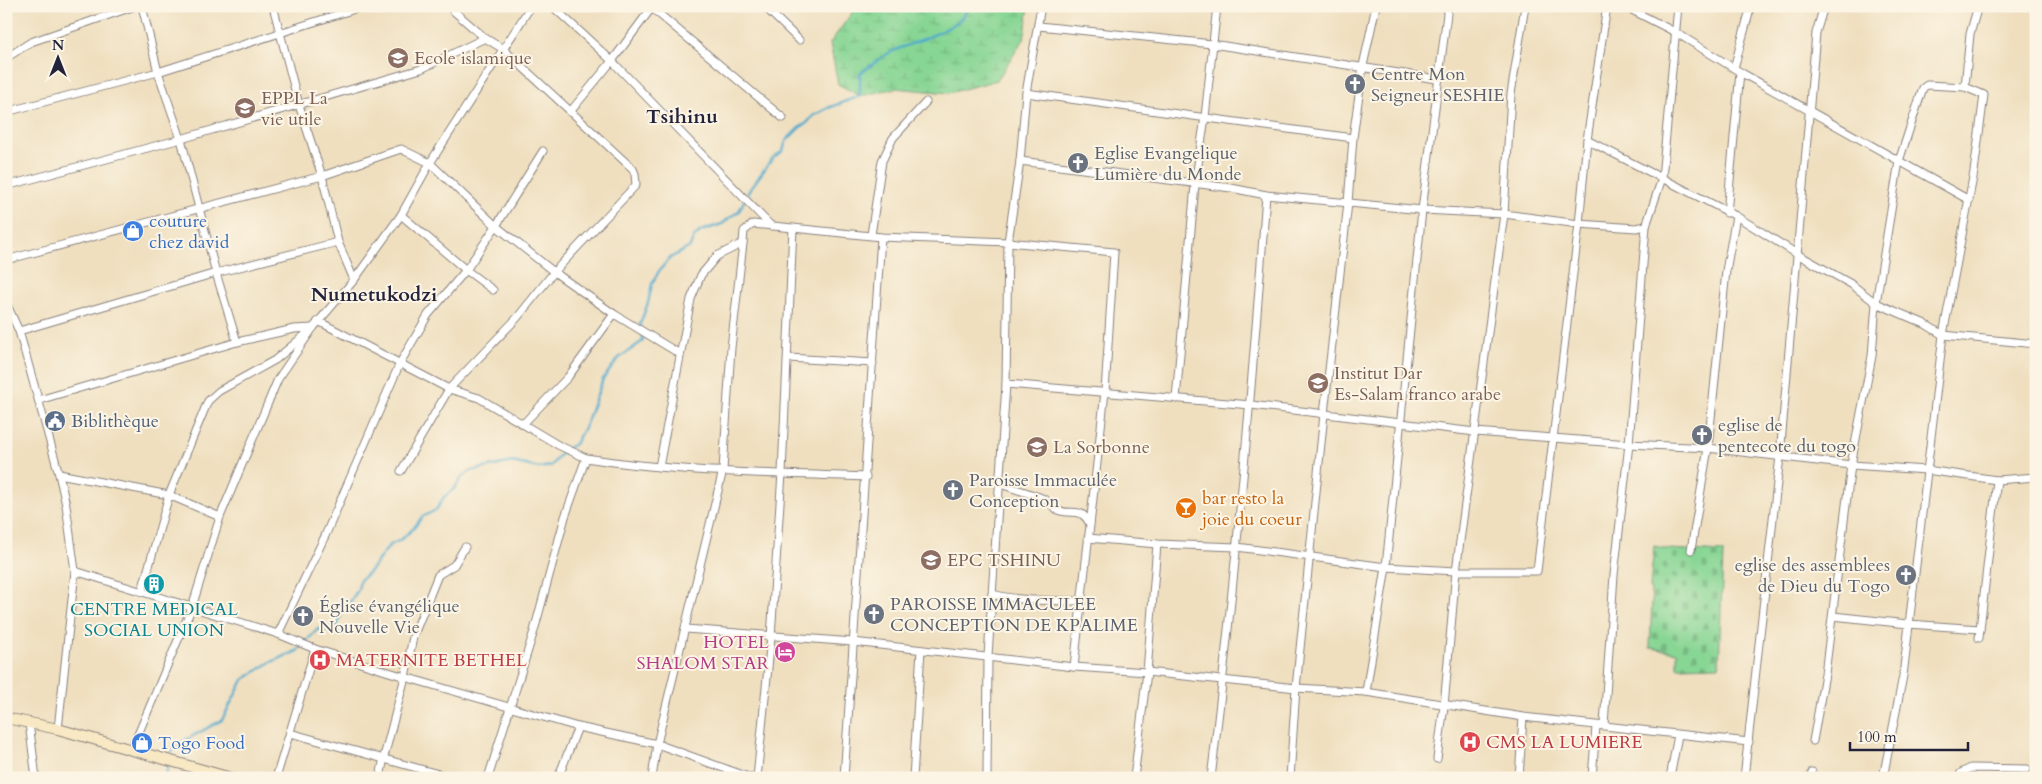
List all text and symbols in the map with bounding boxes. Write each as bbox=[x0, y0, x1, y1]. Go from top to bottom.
north arrow bbox=[32, 32, 82, 82]
text: N bbox=[52, 36, 64, 55]
school or university icon: Ecole islamique bbox=[386, 46, 410, 70]
place label: Ecole islamique bbox=[414, 46, 532, 71]
place label: Centre Mon Seigneur SESHIE bbox=[1371, 62, 1504, 108]
church icon: Centre Mon Seigneur SESHIE bbox=[1343, 72, 1367, 96]
place label: EPPL La vie utile bbox=[261, 86, 328, 132]
school or university icon: EPPL La vie utile bbox=[233, 96, 257, 120]
district label: Tsihinu bbox=[646, 103, 718, 130]
place label: Eglise Evangelique Lumière du Monde bbox=[1094, 141, 1242, 187]
church icon: Eglise Evangelique Lumière du Monde bbox=[1066, 151, 1090, 175]
place label: couture chez david bbox=[149, 209, 230, 255]
shop icon: couture chez david bbox=[121, 219, 145, 243]
district label: Numetukodzi bbox=[311, 281, 437, 308]
place label: Institut Dar Es-Salam franco arabe bbox=[1334, 361, 1501, 407]
school or university icon: Institut Dar Es-Salam franco arabe bbox=[1306, 371, 1330, 395]
public building icon: Biblithèque bbox=[43, 409, 67, 433]
place label: Biblithèque bbox=[71, 409, 159, 434]
place label: eglise de pentecote du togo bbox=[1718, 413, 1856, 459]
church icon: eglise de pentecote du togo bbox=[1690, 423, 1714, 447]
school or university icon: La Sorbonne bbox=[1025, 435, 1049, 459]
place label: La Sorbonne bbox=[1053, 435, 1150, 460]
place label: Paroisse Immaculée Conception bbox=[969, 468, 1117, 514]
church icon: Paroisse Immaculée Conception bbox=[941, 478, 965, 502]
place label: bar resto la joie du coeur bbox=[1199, 486, 1302, 532]
bar icon: bar resto la joie du coeur bbox=[1174, 496, 1198, 520]
school or university icon: EPC TSHINU bbox=[919, 548, 943, 572]
place label: EPC TSHINU bbox=[947, 548, 1061, 573]
place label: eglise des assemblees de Dieu du Togo bbox=[1735, 553, 1890, 599]
church icon: eglise des assemblees de Dieu du Togo bbox=[1894, 563, 1918, 587]
building icon: CENTRE MEDICAL SOCIAL UNION bbox=[142, 572, 166, 596]
place label: PAROISSE IMMACULEE CONCEPTION DE KPALIME bbox=[890, 592, 1138, 638]
place label: Église évangélique Nouvelle Vie bbox=[319, 594, 460, 640]
place label: CENTRE MEDICAL SOCIAL UNION bbox=[70, 597, 238, 643]
church icon: PAROISSE IMMACULEE CONCEPTION DE KPALIME bbox=[862, 602, 886, 626]
church icon: Église évangélique Nouvelle Vie bbox=[291, 604, 315, 628]
place label: HOTEL SHALOM STAR bbox=[636, 630, 770, 676]
hotel icon: HOTEL SHALOM STAR bbox=[773, 640, 797, 664]
hospital icon: MATERNITE BETHEL bbox=[308, 648, 332, 672]
place label: MATERNITE BETHEL bbox=[336, 648, 527, 673]
scale bar bbox=[1850, 719, 1967, 751]
text: 100 m bbox=[1857, 727, 1897, 747]
hospital icon: CMS LA LUMIERE bbox=[1458, 730, 1482, 754]
place label: CMS LA LUMIERE bbox=[1486, 730, 1642, 755]
shop icon: Togo Food bbox=[130, 731, 154, 755]
place label: Togo Food bbox=[158, 731, 245, 756]

